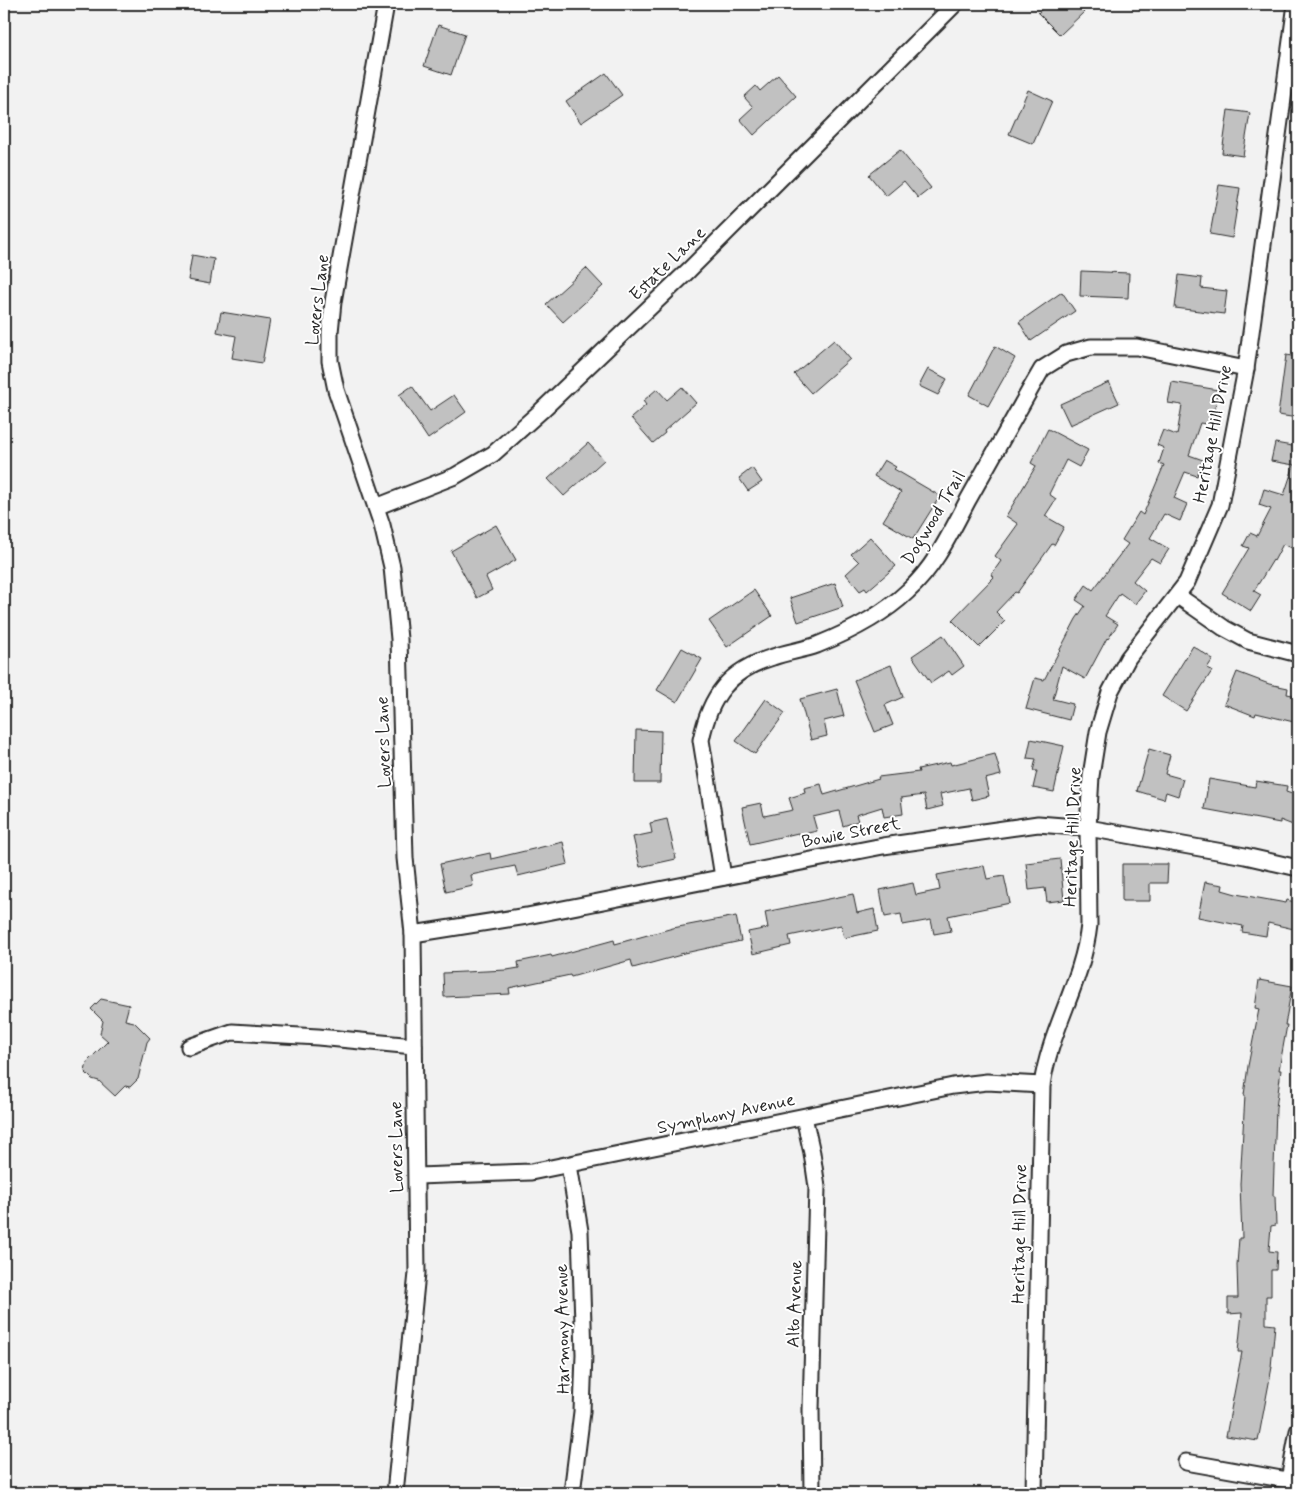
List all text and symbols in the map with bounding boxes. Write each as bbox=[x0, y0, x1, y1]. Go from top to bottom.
street label: Estate Lane bbox=[625, 221, 712, 307]
street label: Lovers Lane bbox=[301, 253, 335, 347]
street label: Heritage Hill Drive bbox=[1188, 363, 1238, 505]
street label: Dogwood Trail bbox=[896, 466, 973, 571]
street label: Lovers Lane bbox=[370, 696, 398, 788]
street label: Heritage Hill Drive bbox=[1059, 767, 1087, 907]
street label: Bowie Street bbox=[800, 812, 903, 854]
street label: Symphony Avenue bbox=[655, 1088, 797, 1140]
street label: Lovers Lane bbox=[384, 1101, 410, 1193]
street label: Heritage Hill Drive bbox=[1007, 1164, 1033, 1304]
street label: Alto Avenue bbox=[781, 1260, 809, 1348]
street label: Harmony Avenue bbox=[550, 1264, 576, 1394]

